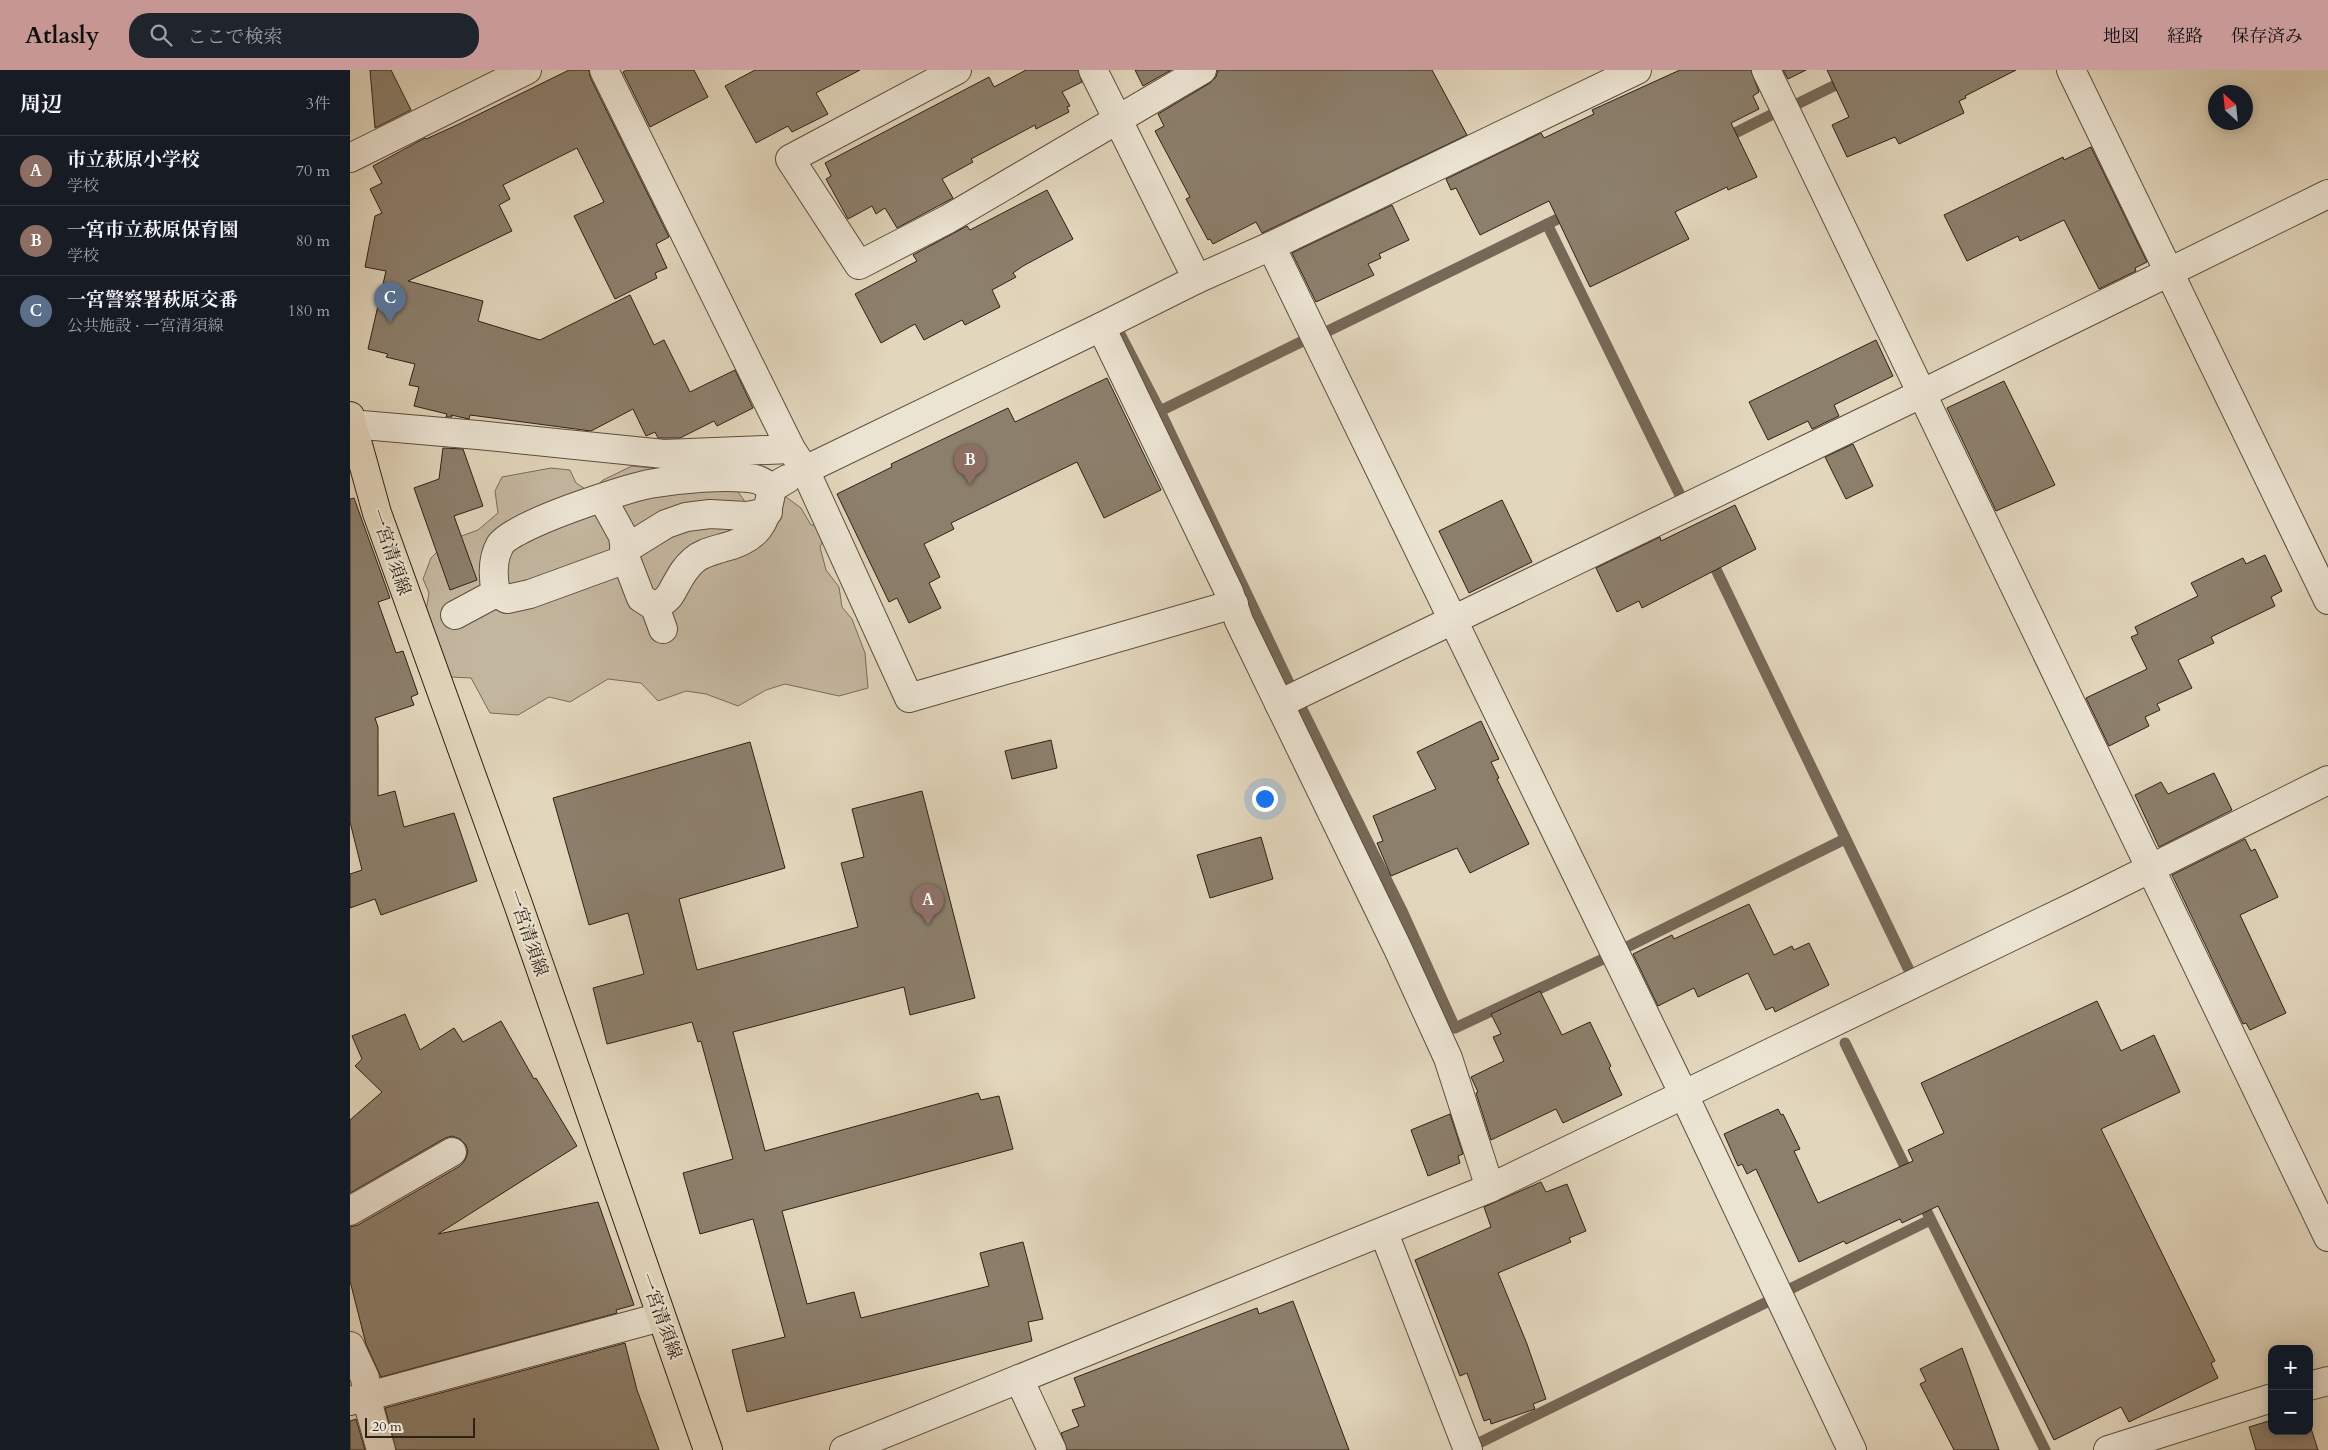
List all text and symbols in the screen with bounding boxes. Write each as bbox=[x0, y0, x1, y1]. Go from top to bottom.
search box bbox=[129, 13, 479, 58]
text: Atlasly bbox=[25, 19, 99, 52]
icon: search bbox=[147, 21, 175, 49]
text: ここで検索 bbox=[187, 24, 282, 50]
text: 地図 bbox=[2103, 24, 2139, 49]
text: 経路 bbox=[2167, 24, 2203, 49]
text: 保存済み bbox=[2231, 24, 2303, 49]
north arrow bbox=[2208, 85, 2253, 130]
text: 周辺 bbox=[20, 90, 62, 119]
text: 3件 bbox=[306, 93, 330, 115]
text: 市立萩原小学校 bbox=[67, 147, 200, 173]
text: A bbox=[30, 160, 42, 182]
text: 70 m bbox=[296, 160, 330, 182]
text: 学校 bbox=[67, 175, 99, 197]
text: 一宮市立萩原保育園 bbox=[67, 217, 238, 243]
text: B bbox=[30, 230, 42, 252]
text: 80 m bbox=[296, 230, 330, 252]
text: 学校 bbox=[67, 245, 99, 267]
pin: C bbox=[374, 282, 406, 323]
text: 一宮警察署萩原交番 bbox=[67, 287, 238, 313]
text: C bbox=[30, 300, 42, 322]
text: 180 m bbox=[288, 300, 330, 322]
text: 公共施設 · 一宮清須線 bbox=[67, 315, 224, 337]
pin: B bbox=[954, 444, 986, 485]
street label: 一宮清須線 bbox=[364, 506, 417, 599]
your location bbox=[1252, 786, 1278, 812]
pin: A bbox=[912, 884, 944, 925]
street label: 一宮清須線 bbox=[501, 887, 554, 980]
street label: 一宮清須線 bbox=[633, 1270, 688, 1363]
map controls bbox=[2268, 1345, 2313, 1435]
button: + bbox=[2268, 1345, 2313, 1390]
button: − bbox=[2268, 1390, 2313, 1435]
scale bar bbox=[365, 1415, 475, 1438]
text: 20 m bbox=[372, 1417, 402, 1436]

